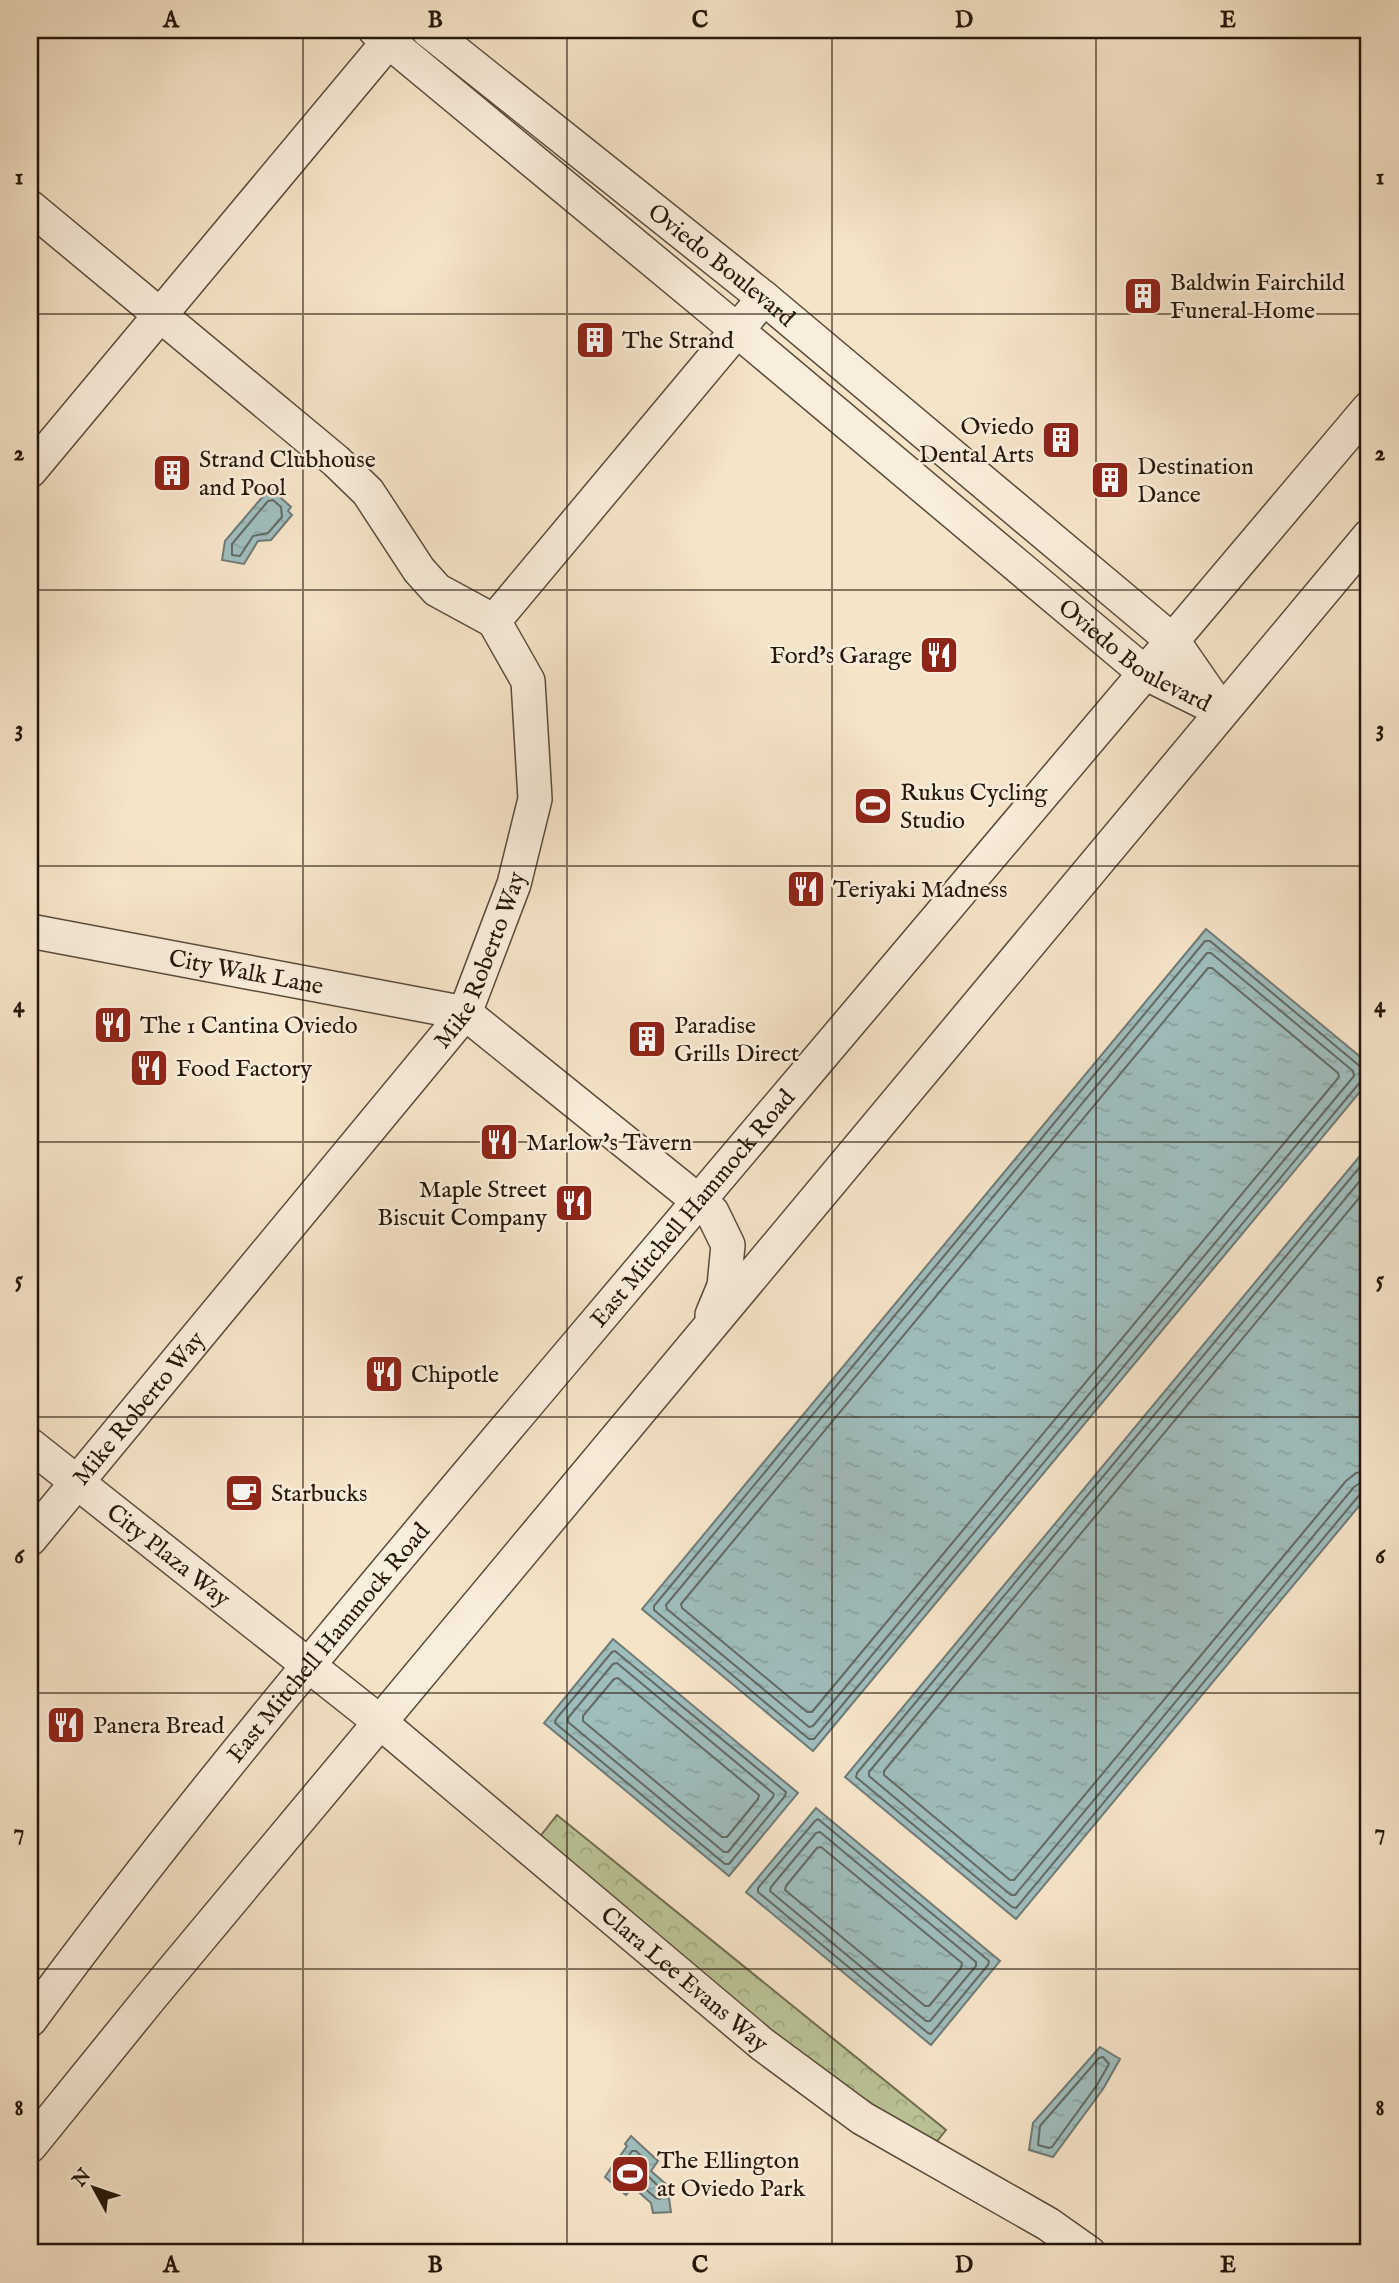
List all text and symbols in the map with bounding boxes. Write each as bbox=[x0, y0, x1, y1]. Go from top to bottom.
text: A bbox=[162, 6, 180, 35]
text: B bbox=[427, 6, 443, 35]
text: C bbox=[692, 6, 709, 35]
text: D bbox=[955, 6, 973, 35]
text: E bbox=[1220, 6, 1236, 35]
text: 1 bbox=[15, 163, 23, 192]
text: 1 bbox=[1376, 163, 1384, 192]
street label: Oviedo Boulevard bbox=[641, 197, 801, 334]
place label: Baldwin Fairchild Funeral Home bbox=[1170, 268, 1345, 327]
building icon: Baldwin Fairchild Funeral Home bbox=[1122, 275, 1164, 317]
building icon: The Strand bbox=[574, 319, 616, 361]
place label: The Strand bbox=[622, 326, 734, 357]
place label: Oviedo Dental Arts bbox=[919, 412, 1034, 471]
building icon: Oviedo Dental Arts bbox=[1040, 419, 1082, 461]
text: 2 bbox=[14, 439, 25, 468]
text: 2 bbox=[1375, 439, 1386, 468]
place label: Strand Clubhouse and Pool bbox=[199, 445, 376, 504]
building icon: Strand Clubhouse and Pool bbox=[151, 452, 193, 494]
place label: Destination Dance bbox=[1137, 452, 1254, 511]
building icon: Destination Dance bbox=[1089, 459, 1131, 501]
street label: Oviedo Boulevard bbox=[1051, 593, 1216, 720]
restaurant icon: Ford's Garage bbox=[918, 634, 960, 676]
place label: Ford's Garage bbox=[770, 641, 912, 672]
text: 3 bbox=[15, 715, 23, 744]
text: 3 bbox=[1376, 715, 1384, 744]
place label: Rukus Cycling Studio bbox=[900, 778, 1048, 837]
sports icon: Rukus Cycling Studio bbox=[852, 785, 894, 827]
restaurant icon: Teriyaki Madness bbox=[785, 868, 827, 910]
street label: Mike Roberto Way bbox=[428, 869, 533, 1056]
place label: Teriyaki Madness bbox=[833, 875, 1007, 906]
street label: City Walk Lane bbox=[166, 944, 326, 1003]
text: 4 bbox=[13, 991, 25, 1020]
text: 4 bbox=[1374, 991, 1386, 1020]
restaurant icon: The 1 Cantina Oviedo bbox=[92, 1004, 134, 1046]
place label: The 1 Cantina Oviedo bbox=[140, 1011, 358, 1042]
place label: Paradise Grills Direct bbox=[674, 1011, 799, 1070]
building icon: Paradise Grills Direct bbox=[626, 1018, 668, 1060]
restaurant icon: Food Factory bbox=[128, 1047, 170, 1089]
place label: Food Factory bbox=[176, 1054, 312, 1085]
street label: East Mitchell Hammock Road bbox=[584, 1083, 803, 1334]
restaurant icon: Marlow's Tavern bbox=[478, 1121, 520, 1163]
place label: Marlow's Tavern bbox=[526, 1128, 692, 1159]
place label: Maple Street Biscuit Company bbox=[377, 1175, 547, 1234]
restaurant icon: Maple Street Biscuit Company bbox=[553, 1182, 595, 1224]
text: 5 bbox=[15, 1266, 24, 1295]
text: 5 bbox=[1376, 1266, 1385, 1295]
street label: Mike Roberto Way bbox=[67, 1325, 213, 1493]
restaurant icon: Chipotle bbox=[363, 1353, 405, 1395]
place label: Chipotle bbox=[411, 1360, 499, 1391]
cafe icon: Starbucks bbox=[223, 1472, 265, 1514]
place label: Starbucks bbox=[271, 1479, 367, 1510]
street label: City Plaza Way bbox=[100, 1497, 236, 1615]
street label: East Mitchell Hammock Road bbox=[221, 1517, 437, 1770]
text: 6 bbox=[14, 1542, 25, 1571]
text: 6 bbox=[1375, 1542, 1386, 1571]
restaurant icon: Panera Bread bbox=[45, 1704, 87, 1746]
place label: Panera Bread bbox=[93, 1711, 224, 1742]
text: 7 bbox=[14, 1818, 24, 1847]
text: 7 bbox=[1375, 1818, 1385, 1847]
street label: Clara Lee Evans Way bbox=[593, 1900, 774, 2060]
text: 8 bbox=[14, 2094, 24, 2123]
text: 8 bbox=[1375, 2094, 1385, 2123]
place label: The Ellington at Oviedo Park bbox=[657, 2146, 806, 2205]
sports icon: The Ellington at Oviedo Park bbox=[609, 2153, 651, 2195]
north arrow bbox=[60, 2154, 130, 2224]
text: N bbox=[67, 2164, 97, 2193]
text: A bbox=[162, 2251, 180, 2280]
text: B bbox=[427, 2251, 443, 2280]
text: C bbox=[692, 2251, 709, 2280]
text: D bbox=[955, 2251, 973, 2280]
text: E bbox=[1220, 2251, 1236, 2280]

